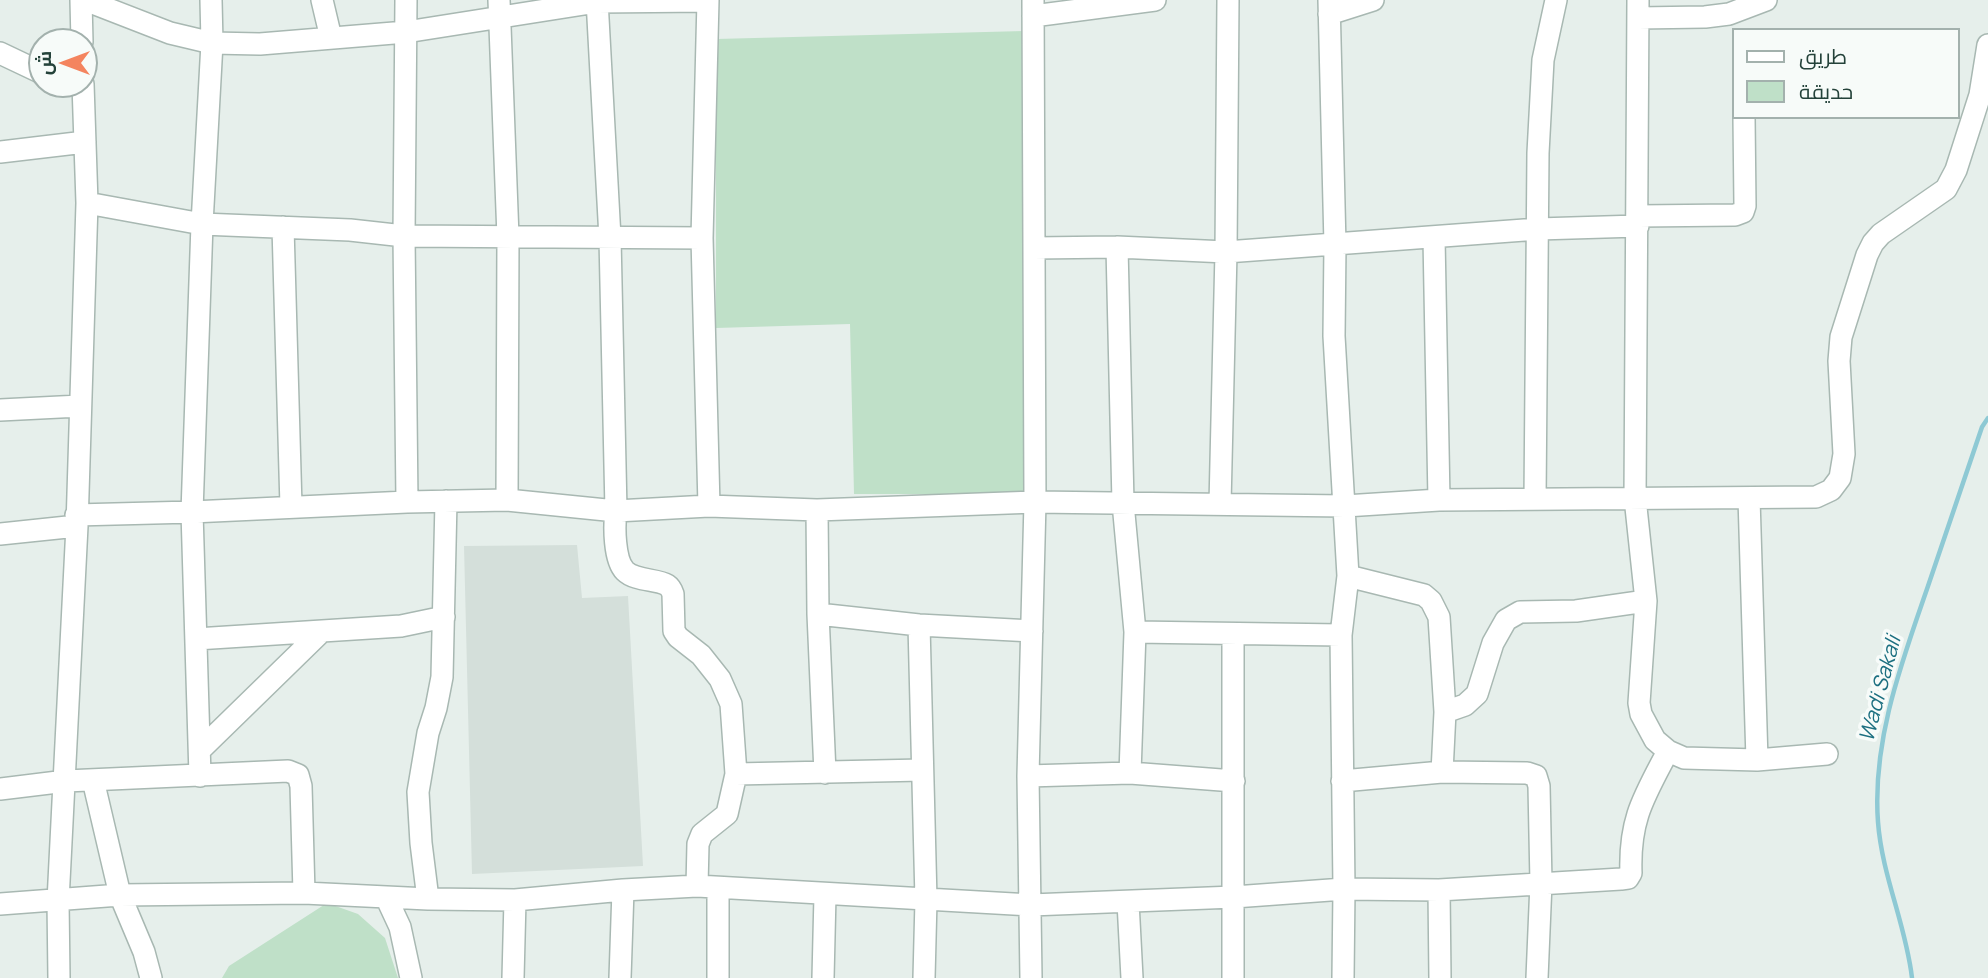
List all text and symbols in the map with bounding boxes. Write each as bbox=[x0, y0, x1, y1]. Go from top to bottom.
north arrow bbox=[28, 28, 98, 98]
legend bbox=[1732, 28, 1960, 119]
text: طريق bbox=[1799, 42, 1847, 70]
text: ش bbox=[31, 51, 57, 75]
text: حديقة bbox=[1799, 77, 1853, 105]
water label: Wadi Sakali bbox=[1855, 633, 1907, 745]

